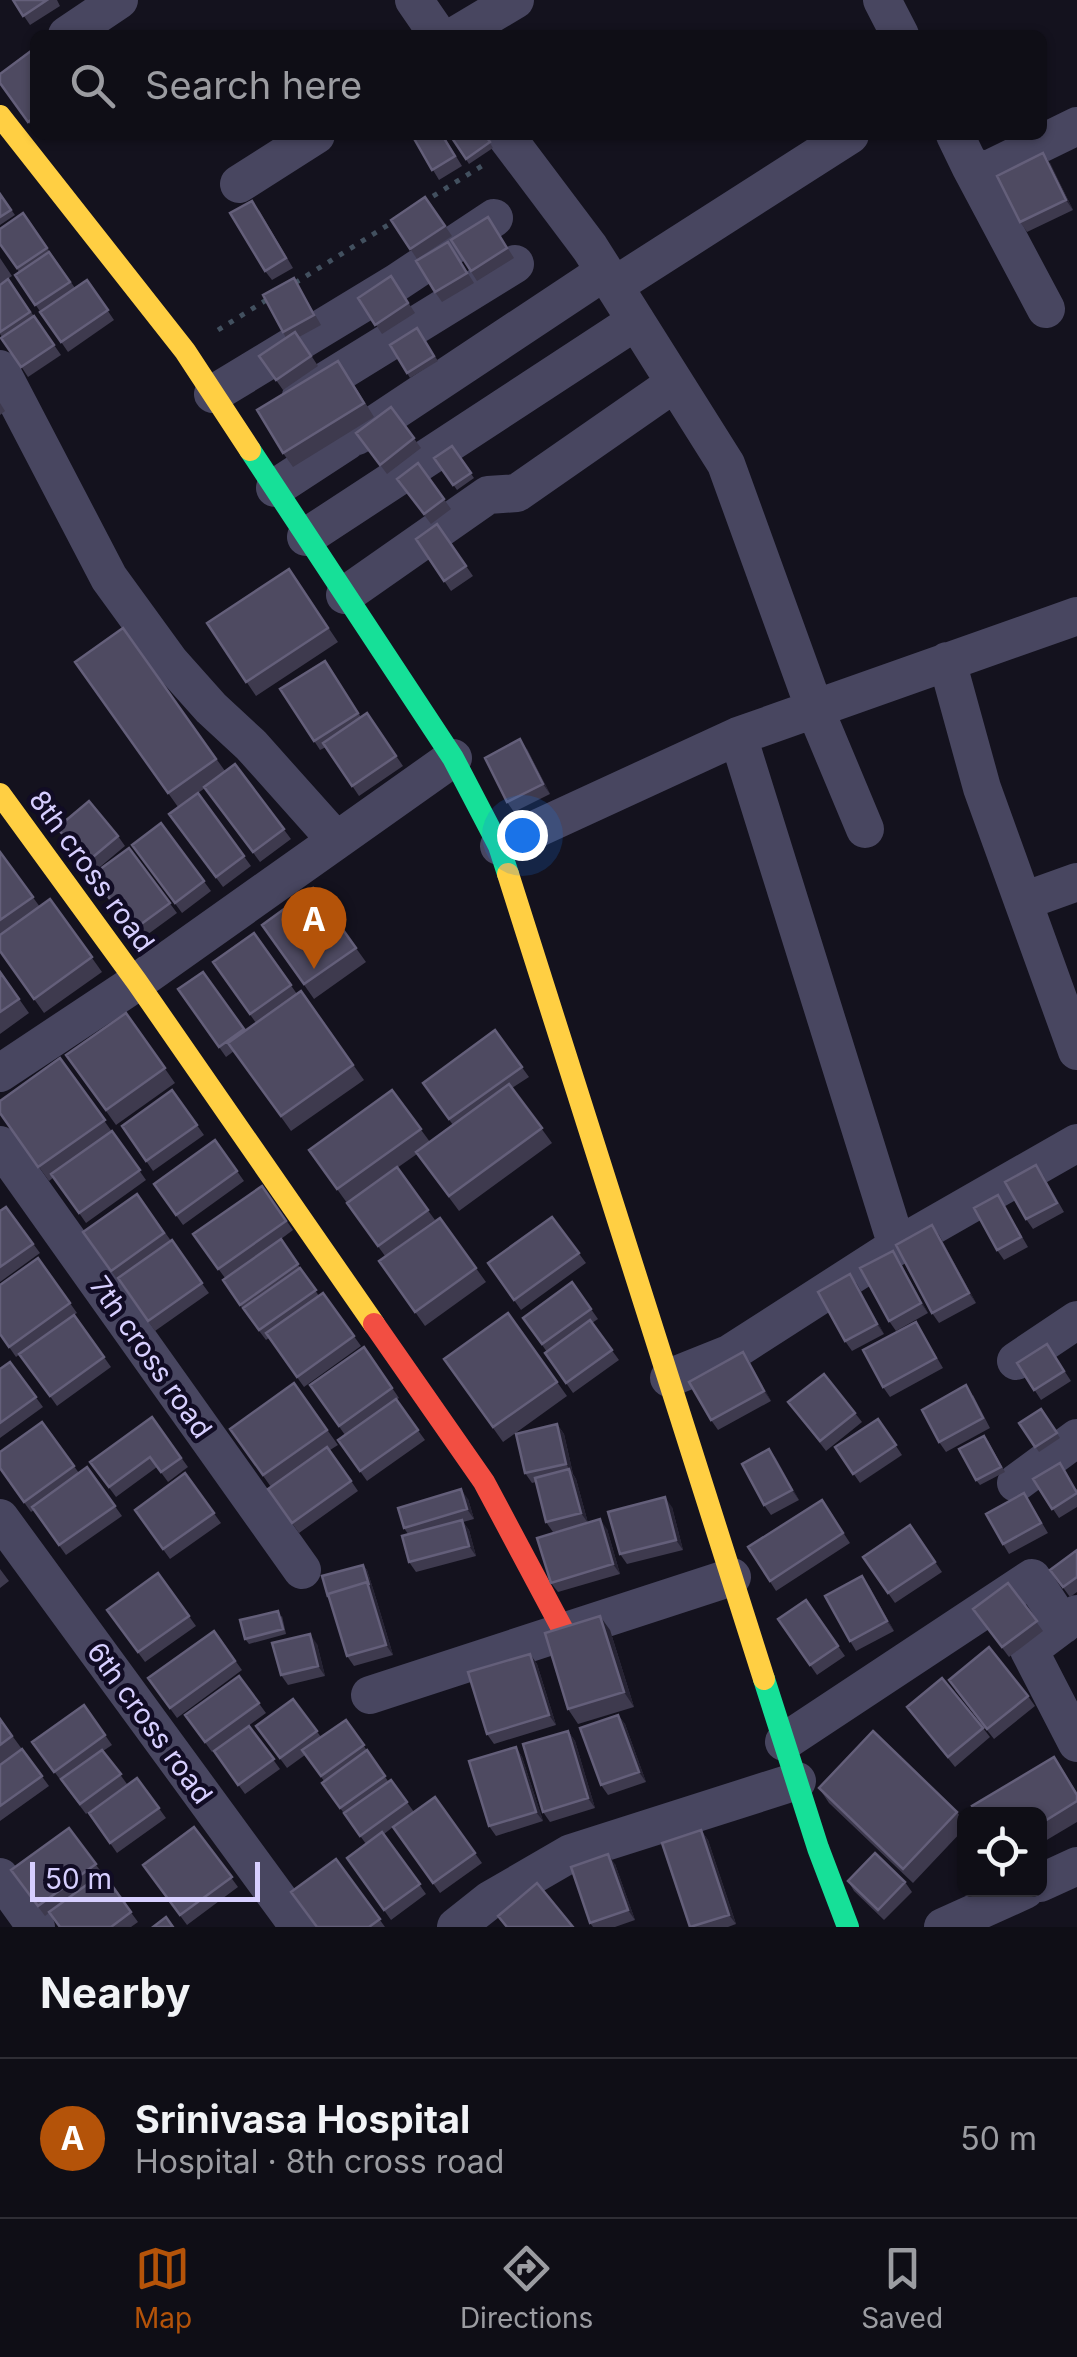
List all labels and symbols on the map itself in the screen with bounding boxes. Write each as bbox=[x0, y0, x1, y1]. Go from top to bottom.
street label: 8th cross road bbox=[22, 784, 162, 958]
your location bbox=[497, 810, 548, 861]
pin: A bbox=[282, 886, 346, 969]
street label: 7th cross road bbox=[83, 1270, 219, 1444]
street label: 6th cross road bbox=[80, 1636, 220, 1810]
scale bar bbox=[30, 1857, 260, 1902]

